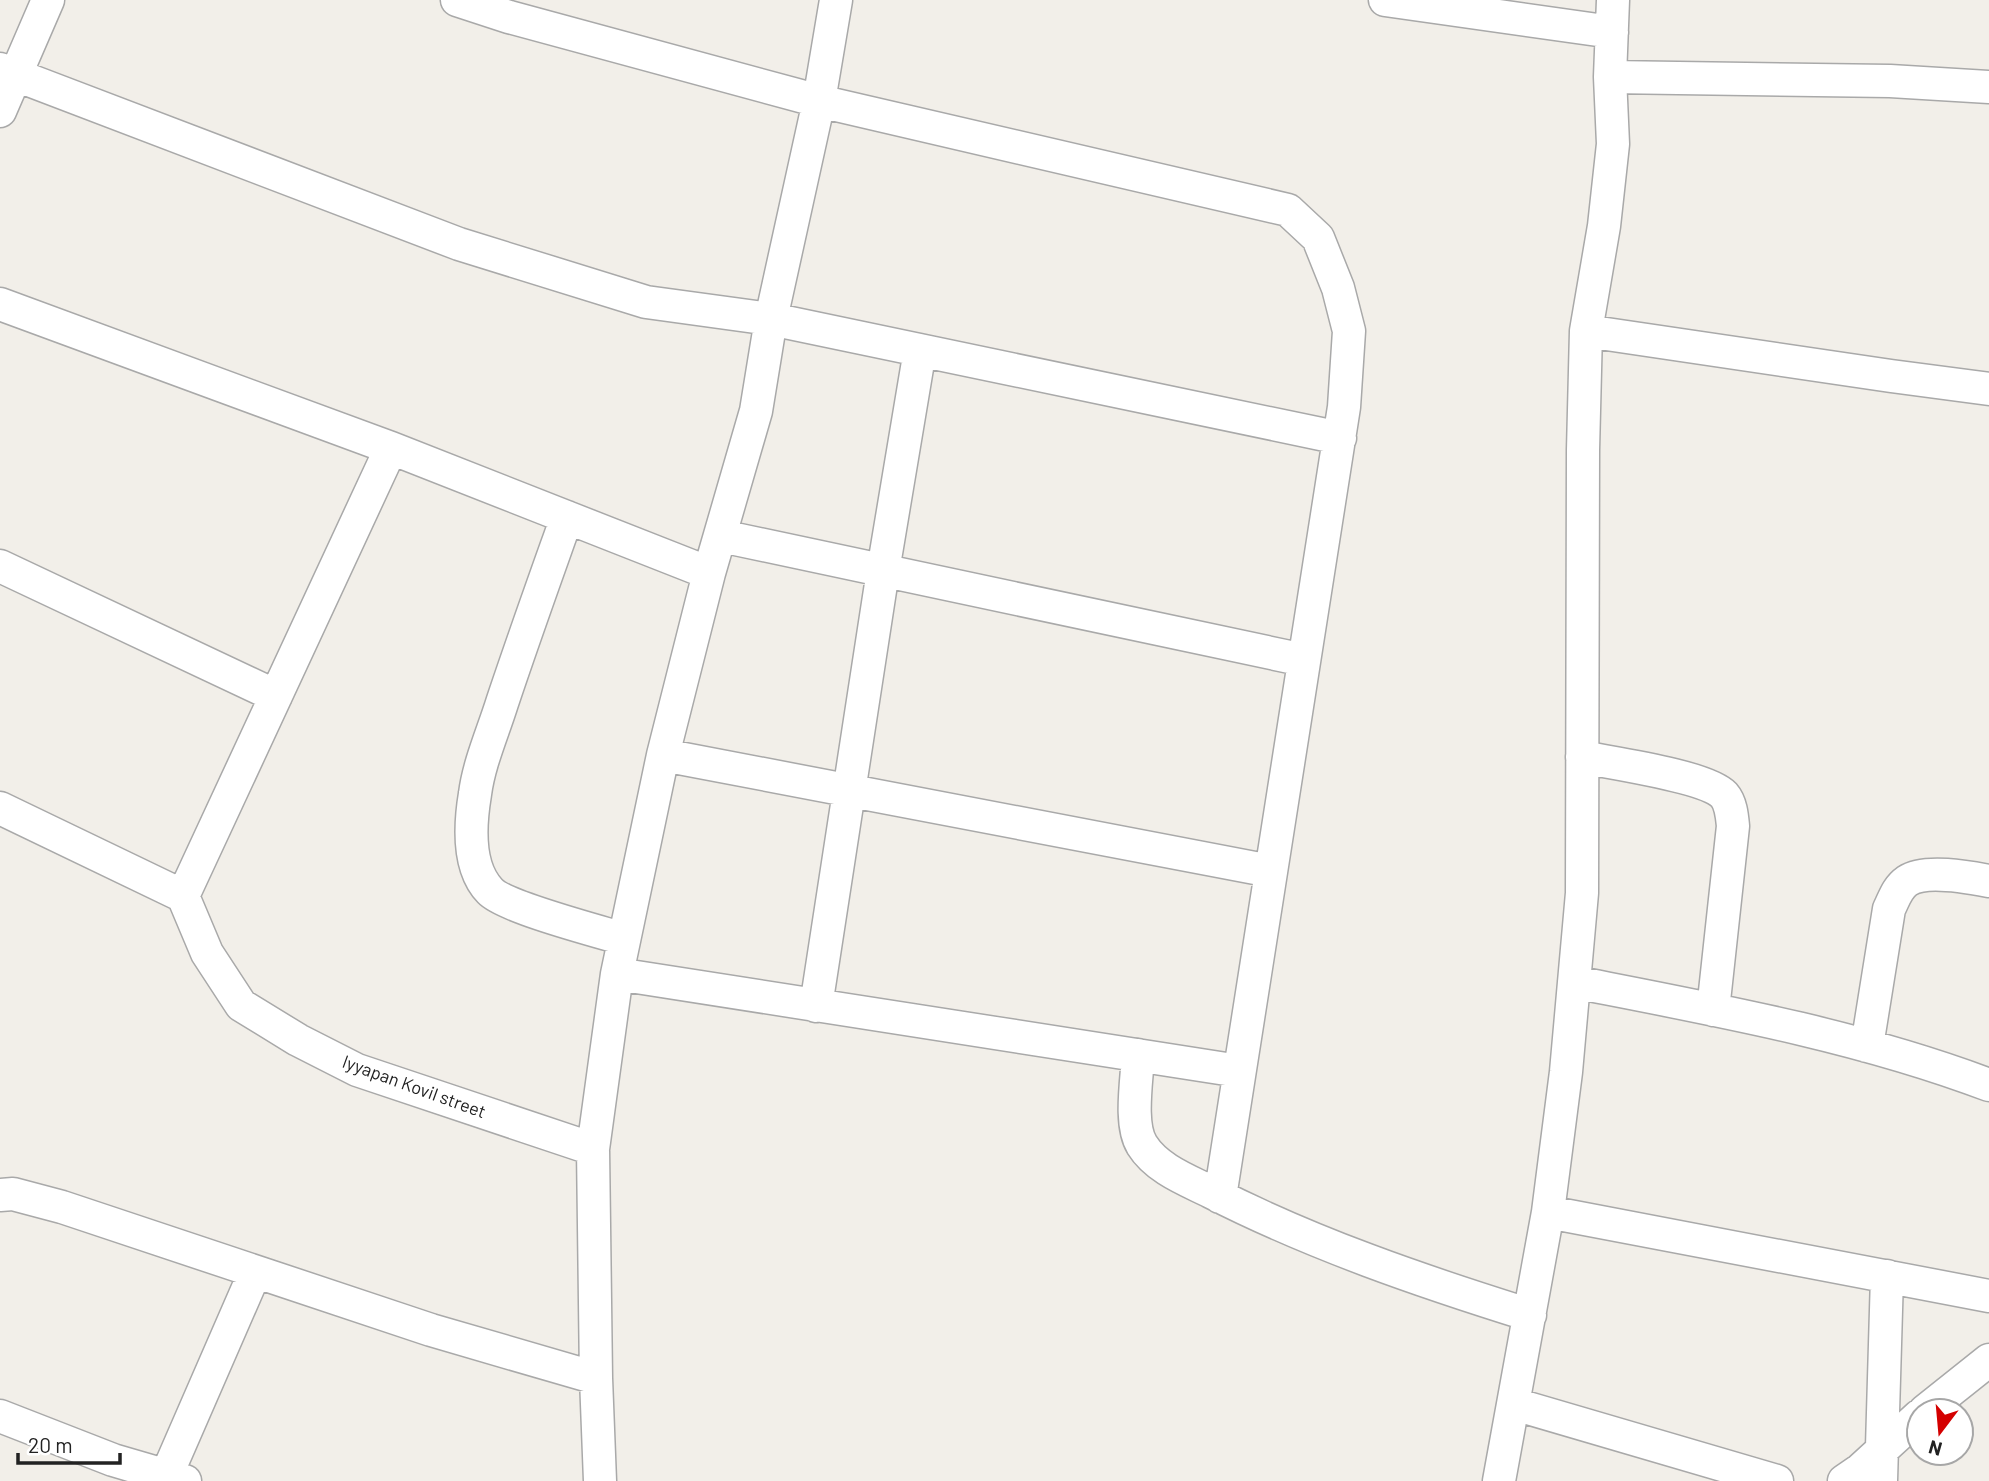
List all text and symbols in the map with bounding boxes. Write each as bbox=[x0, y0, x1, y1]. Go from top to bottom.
street label: Iyyapan Kovil street bbox=[340, 1050, 489, 1122]
north arrow bbox=[1905, 1397, 1975, 1467]
scale bar bbox=[18, 1422, 119, 1466]
text: 20 m bbox=[28, 1432, 73, 1457]
text: N bbox=[1926, 1436, 1944, 1462]

